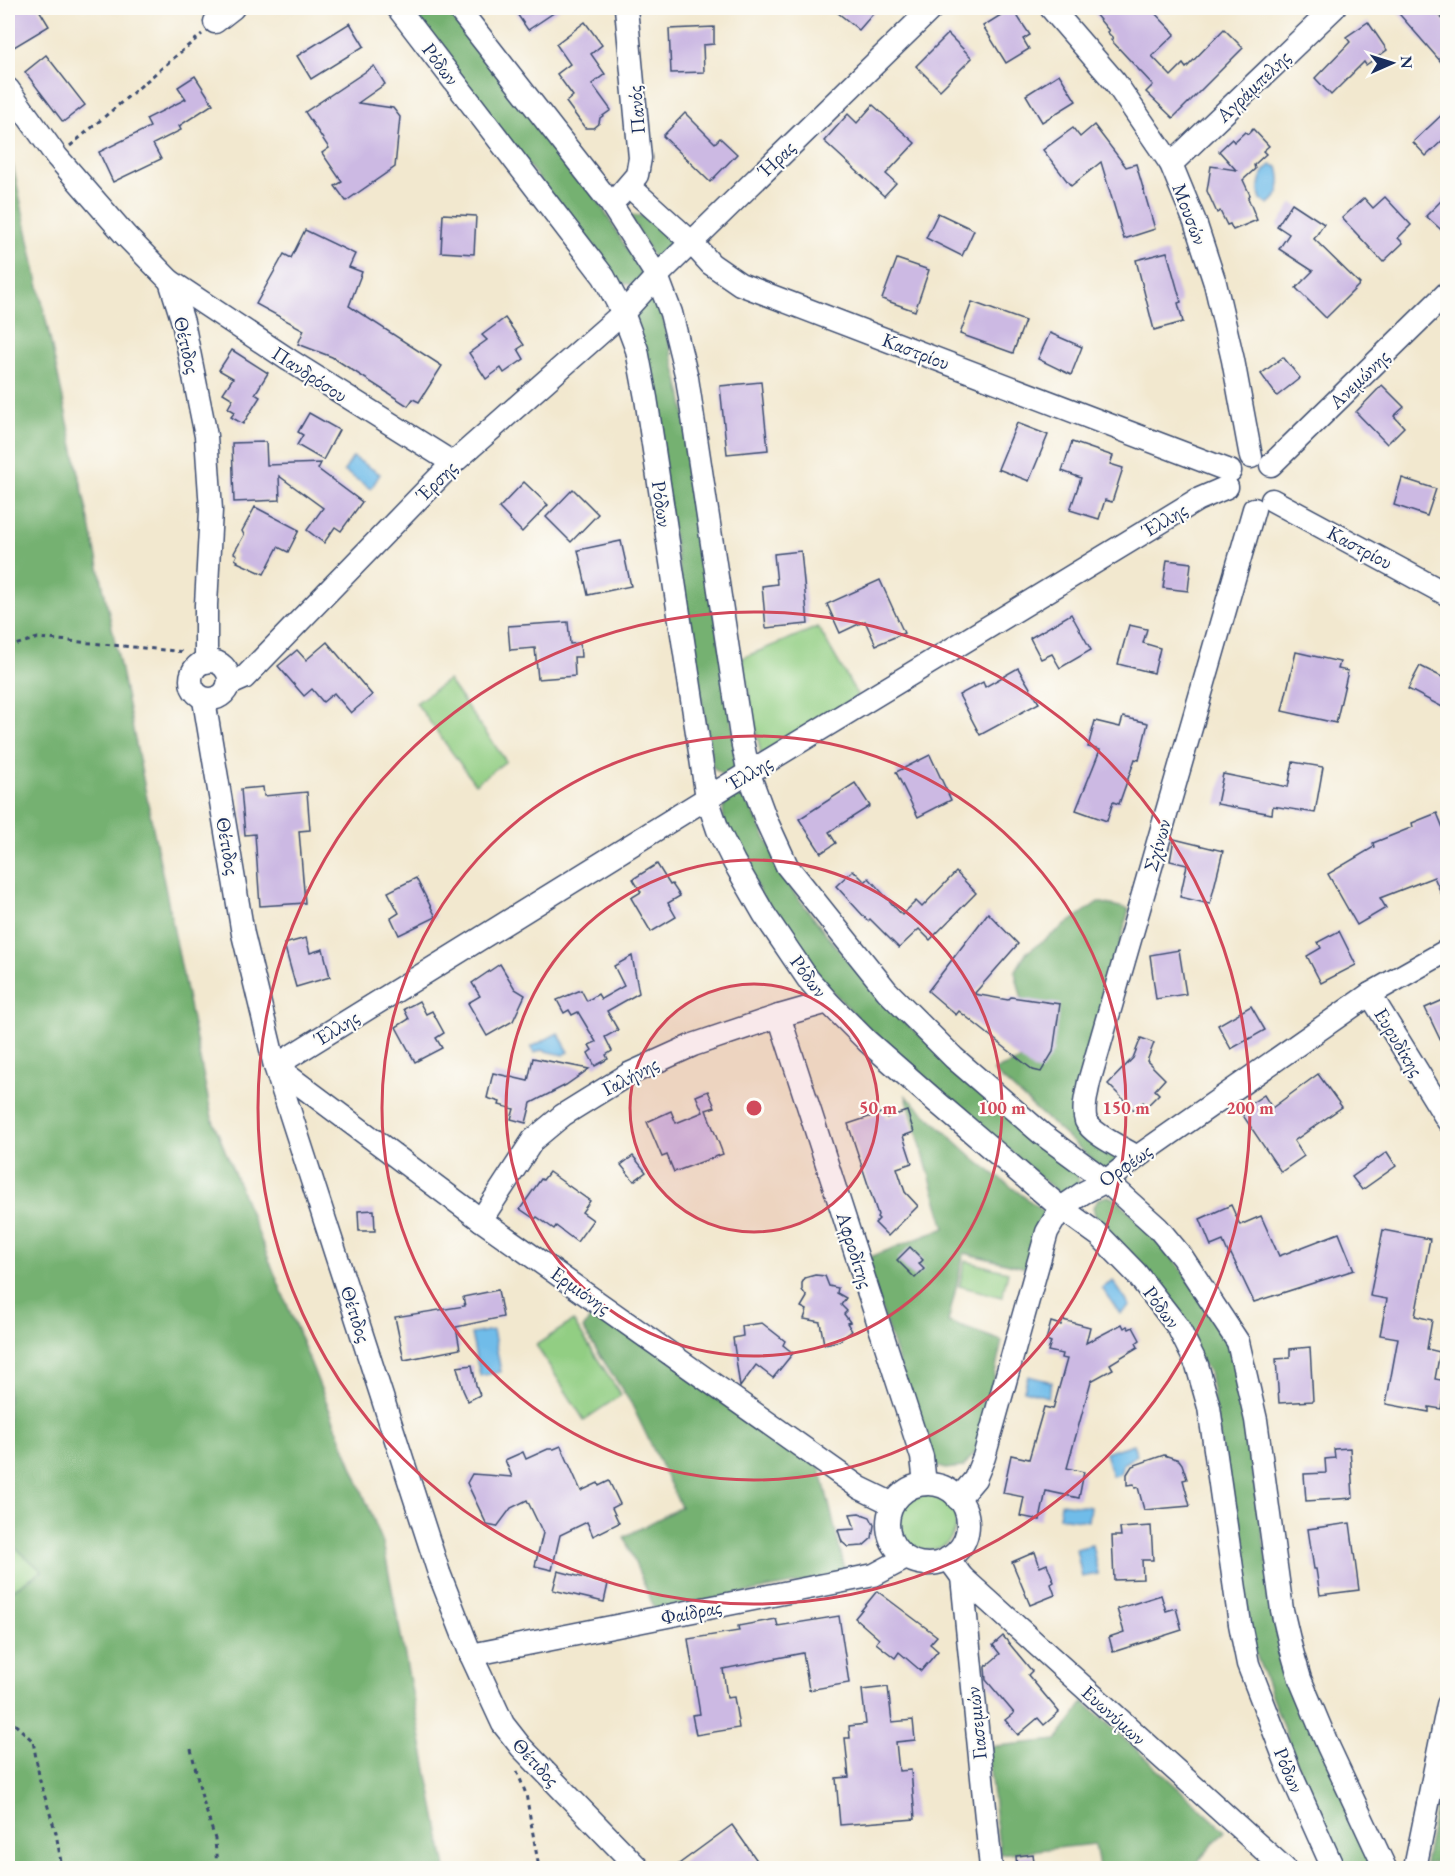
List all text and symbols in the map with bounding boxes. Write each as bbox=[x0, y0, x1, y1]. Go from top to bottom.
north arrow bbox=[1362, 33, 1422, 93]
street label: Ρόδων bbox=[417, 38, 465, 90]
street label: Αγράμπελης bbox=[1210, 44, 1296, 128]
text: N bbox=[1396, 55, 1417, 69]
street label: Πανός bbox=[621, 85, 651, 135]
street label: Ήρας bbox=[751, 135, 801, 183]
street label: Μουσών bbox=[1166, 180, 1214, 248]
street label: Θέτιδος bbox=[168, 314, 206, 376]
street label: Καστρίου bbox=[878, 326, 954, 376]
street label: Πανδρόσου bbox=[267, 340, 353, 408]
street label: Ανεμώνης bbox=[1322, 344, 1395, 415]
street label: Έρσης bbox=[410, 455, 462, 507]
street label: Ρόδων bbox=[646, 479, 678, 529]
street label: Έλλης bbox=[1136, 496, 1192, 544]
street label: Καστρίου bbox=[1323, 519, 1397, 575]
street label: Έλλης bbox=[721, 749, 777, 797]
street label: Θέτιδος bbox=[210, 815, 246, 877]
street label: Σχίνων bbox=[1137, 816, 1177, 874]
street label: Ρόδων bbox=[785, 950, 833, 1002]
street label: Ευρυδίκης bbox=[1368, 1003, 1430, 1081]
street label: Έλλης bbox=[308, 1004, 364, 1052]
street label: Γαλήνης bbox=[597, 1050, 663, 1102]
text: 50 m bbox=[859, 1096, 897, 1119]
text: 100 m bbox=[978, 1096, 1026, 1119]
text: 150 m bbox=[1102, 1096, 1150, 1119]
text: 200 m bbox=[1226, 1096, 1274, 1119]
centre of rings bbox=[744, 1098, 764, 1118]
street label: Ορφέως bbox=[1093, 1137, 1157, 1193]
street label: Αφροδίτης bbox=[830, 1208, 880, 1291]
street label: Ερμιόνης bbox=[546, 1260, 616, 1320]
street label: Ρόδων bbox=[1138, 1281, 1186, 1333]
street label: Θέτιδος bbox=[335, 1282, 377, 1346]
street label: Φαίδρας bbox=[658, 1593, 724, 1631]
street label: Ευωνύμων bbox=[1076, 1679, 1152, 1751]
street label: Γιασεμιών bbox=[959, 1685, 993, 1761]
street label: Θέτιδος bbox=[507, 1732, 565, 1792]
street label: Ρόδων bbox=[1268, 1743, 1310, 1797]

